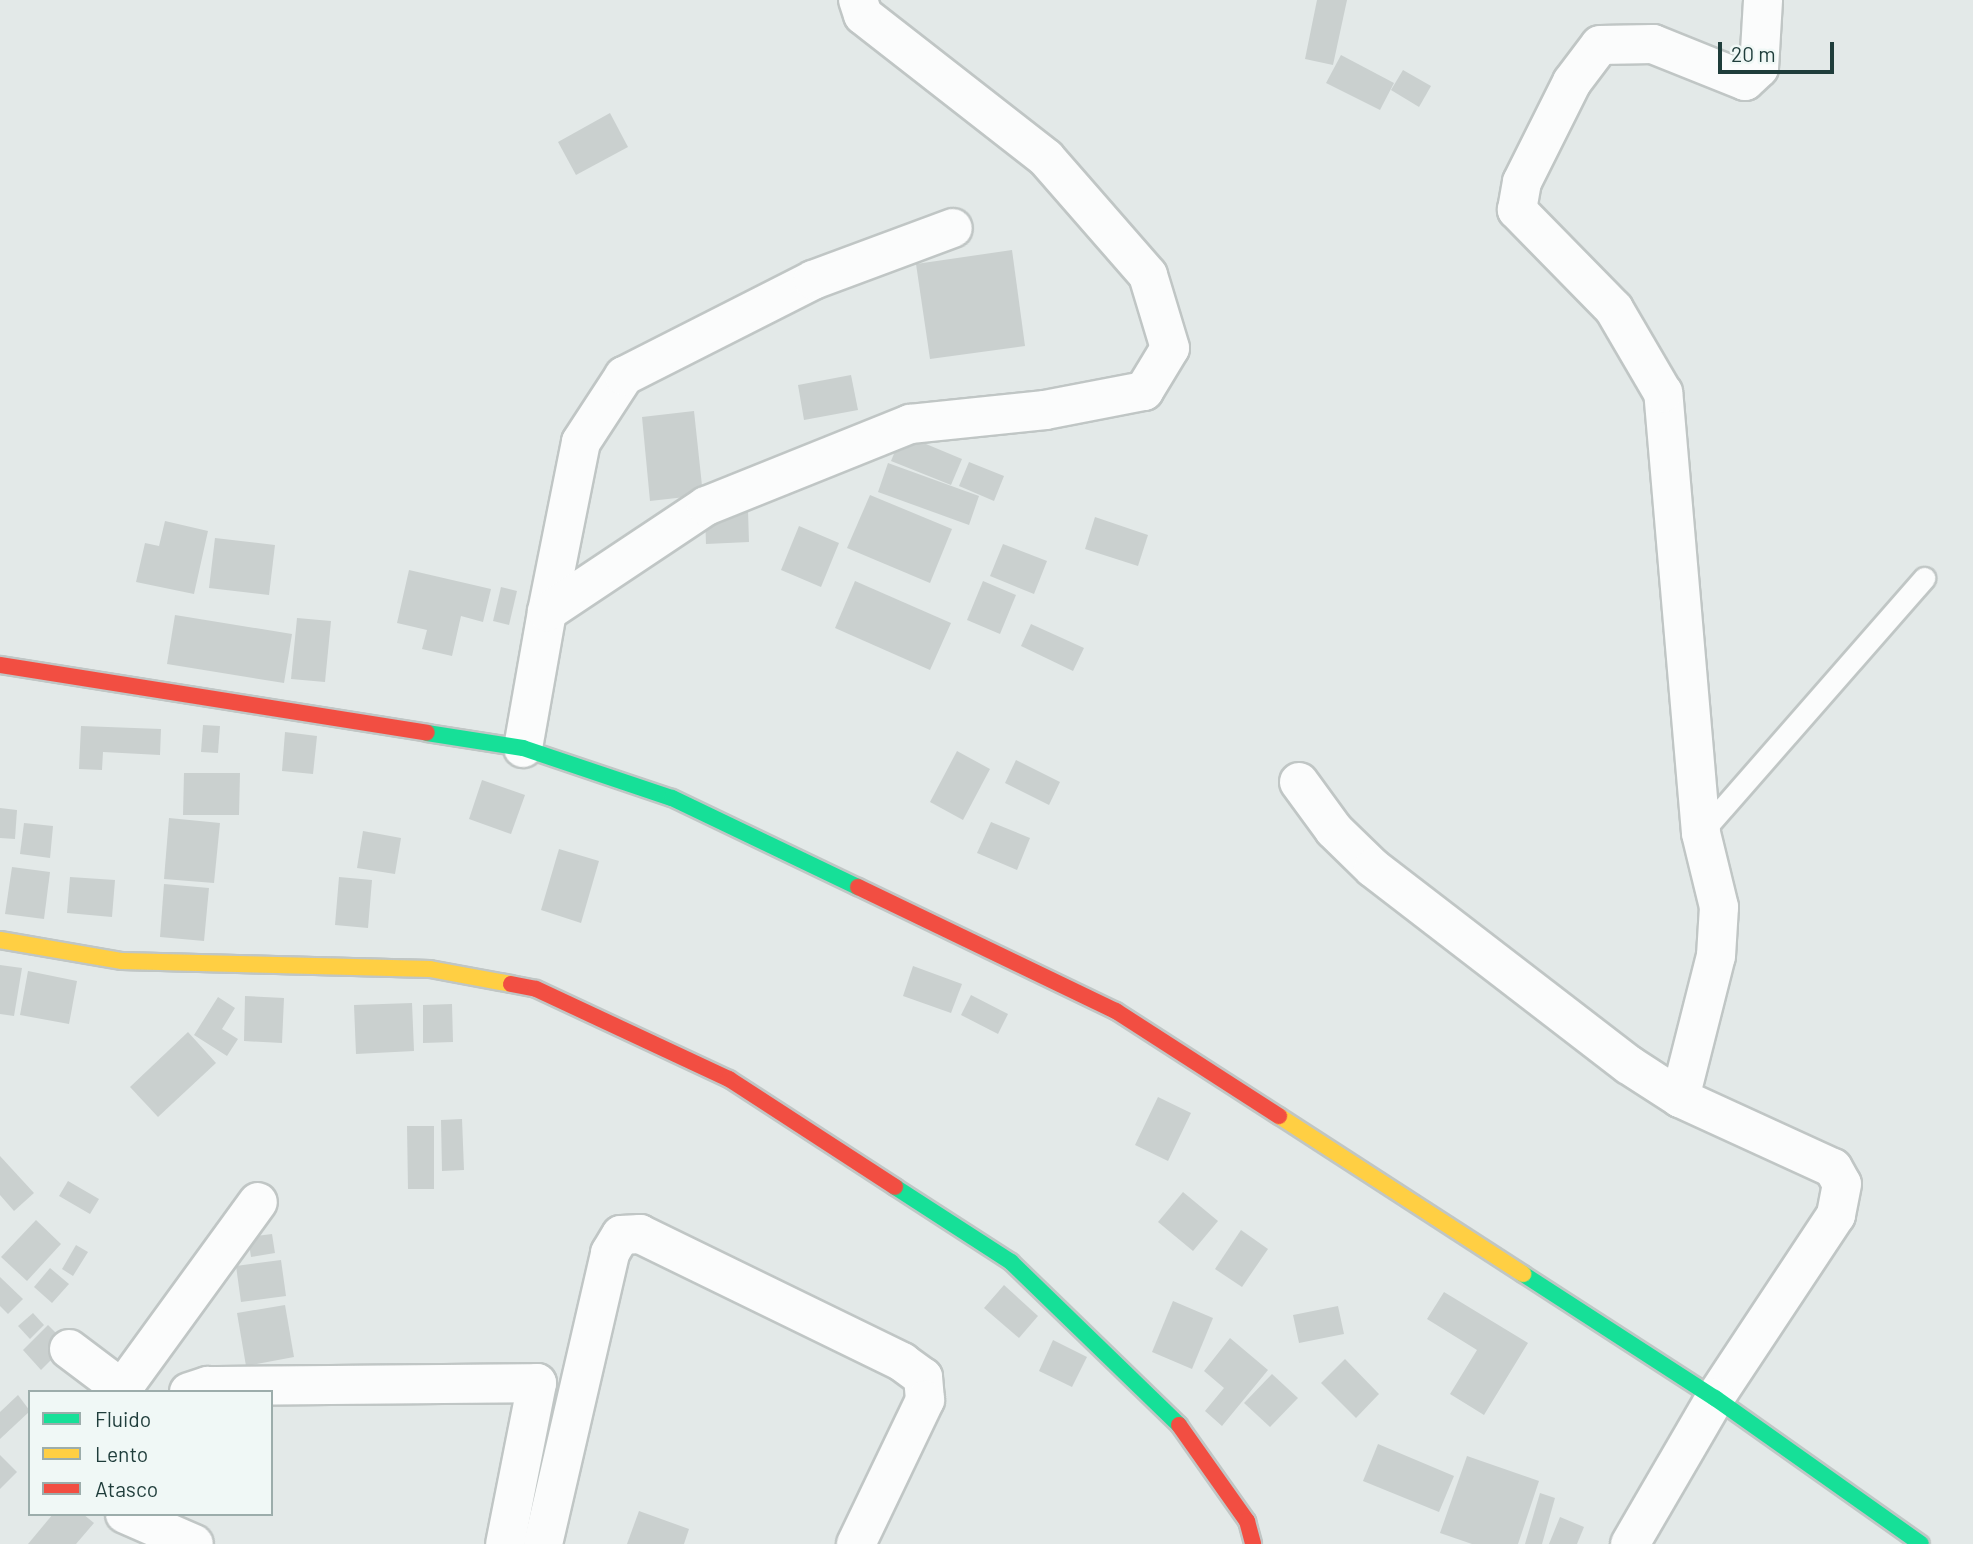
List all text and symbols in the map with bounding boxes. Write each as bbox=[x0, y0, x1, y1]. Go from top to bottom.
scale bar bbox=[1721, 28, 1836, 72]
text: 20 m bbox=[1731, 41, 1776, 66]
legend bbox=[28, 1390, 273, 1516]
text: Fluido bbox=[95, 1406, 151, 1431]
text: Lento bbox=[95, 1441, 148, 1466]
text: Atasco bbox=[95, 1476, 158, 1501]

